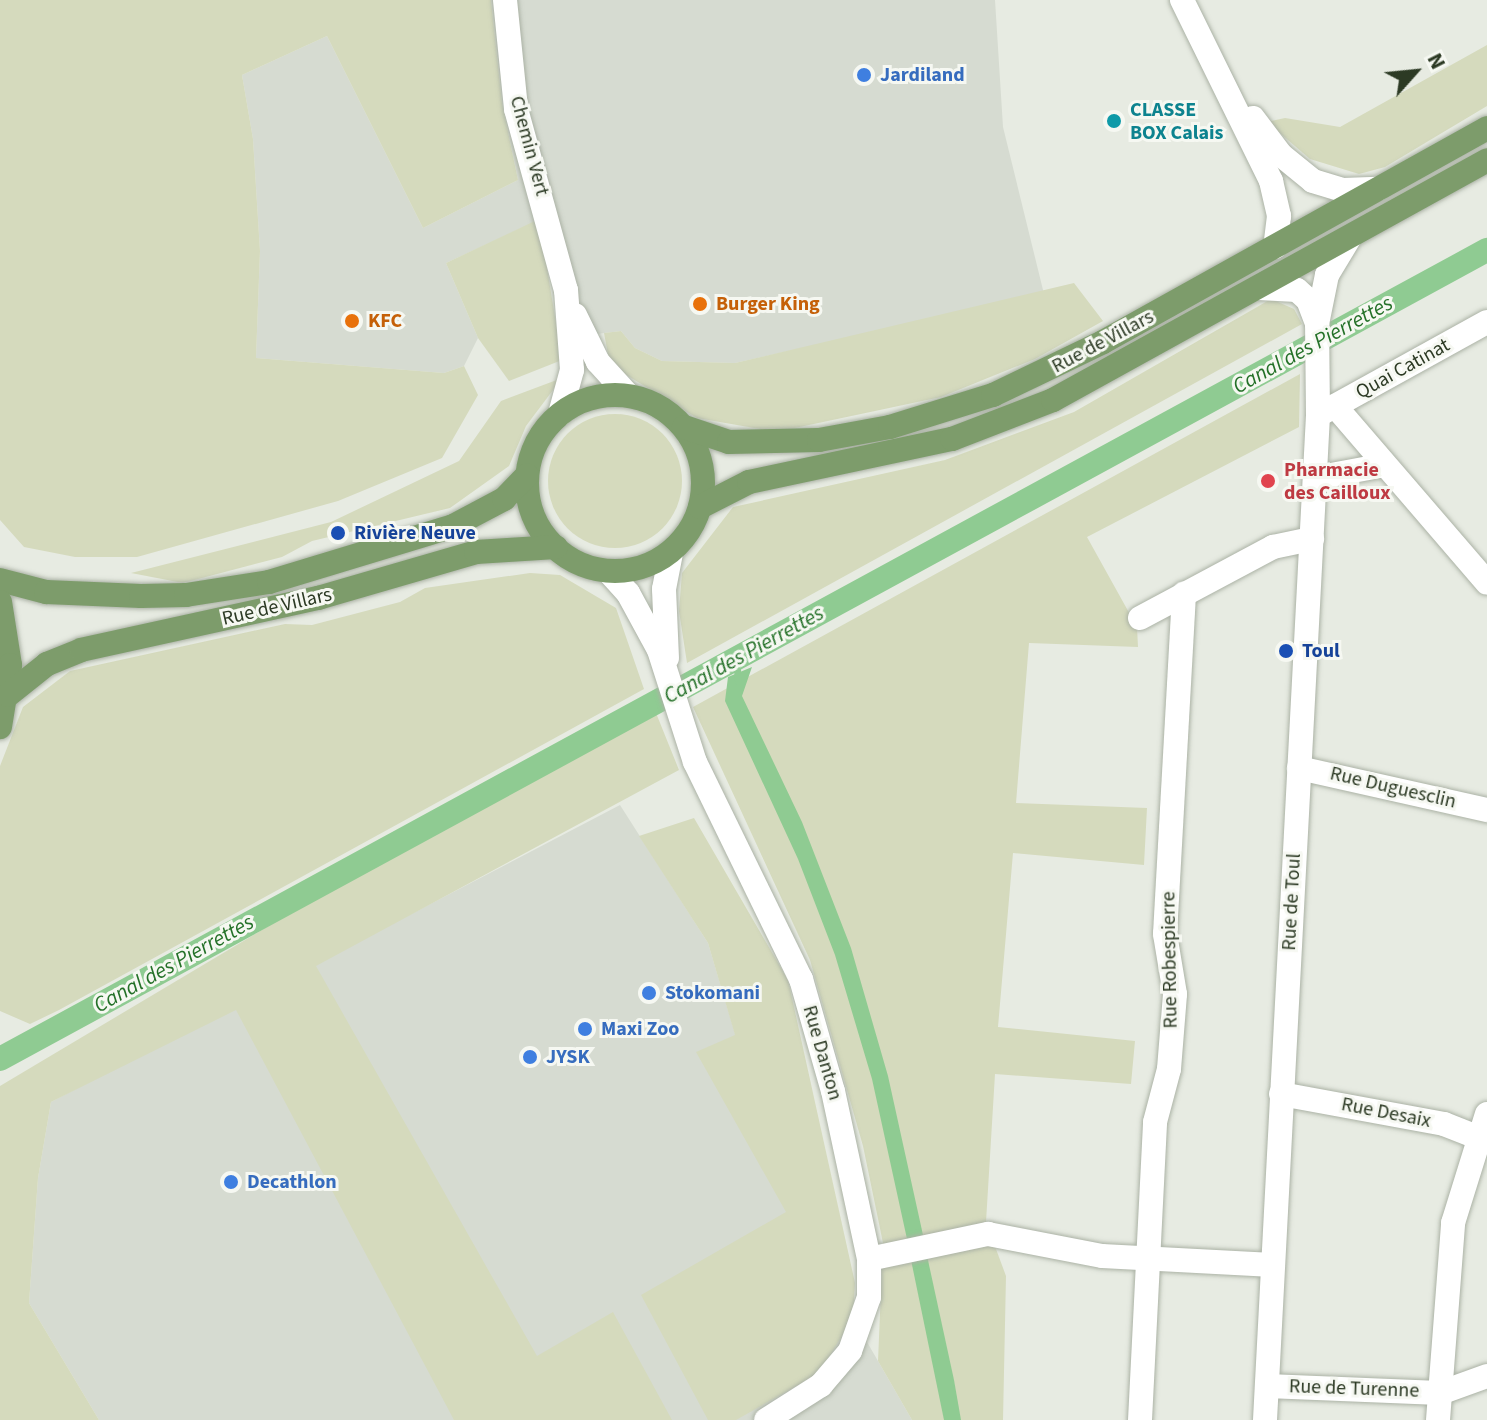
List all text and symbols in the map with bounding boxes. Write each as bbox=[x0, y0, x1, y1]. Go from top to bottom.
north arrow bbox=[1375, 32, 1455, 112]
text: N bbox=[1419, 47, 1454, 75]
place label: Jardiland bbox=[880, 63, 965, 87]
marker: Jardiland bbox=[855, 66, 873, 84]
street label: Chemin Vert bbox=[504, 93, 554, 199]
place label: CLASSE BOX Calais bbox=[1130, 98, 1223, 145]
marker: CLASSE BOX Calais bbox=[1105, 112, 1123, 130]
water label: Canal des Pierrettes bbox=[1228, 290, 1398, 400]
place label: Burger King bbox=[716, 292, 820, 316]
marker: Burger King bbox=[691, 295, 709, 313]
street label: Rue de Villars bbox=[1048, 305, 1158, 379]
place label: KFC bbox=[368, 309, 402, 333]
marker: KFC bbox=[343, 312, 361, 330]
street label: Quai Catinat bbox=[1352, 333, 1454, 405]
place label: Pharmacie des Cailloux bbox=[1284, 458, 1391, 505]
marker: Pharmacie des Cailloux bbox=[1259, 472, 1277, 490]
place label: Rivière Neuve bbox=[354, 521, 476, 545]
marker: Rivière Neuve bbox=[329, 524, 347, 542]
street label: Rue de Villars bbox=[220, 583, 334, 631]
water label: Canal des Pierrettes bbox=[659, 600, 829, 710]
place label: Toul bbox=[1302, 639, 1340, 663]
marker: Toul bbox=[1277, 642, 1295, 660]
street label: Rue Duguesclin bbox=[1328, 762, 1458, 814]
street label: Rue de Toul bbox=[1277, 853, 1307, 951]
street label: Rue Robespierre bbox=[1157, 891, 1183, 1029]
water label: Canal des Pierrettes bbox=[89, 909, 259, 1019]
place label: Stokomani bbox=[665, 981, 760, 1005]
marker: Stokomani bbox=[640, 984, 658, 1002]
street label: Rue Danton bbox=[797, 1003, 847, 1103]
place label: Maxi Zoo bbox=[601, 1017, 679, 1041]
marker: Maxi Zoo bbox=[576, 1020, 594, 1038]
place label: JYSK bbox=[546, 1045, 590, 1069]
marker: JYSK bbox=[521, 1048, 539, 1066]
street label: Rue Desaix bbox=[1339, 1093, 1433, 1133]
place label: Decathlon bbox=[247, 1170, 337, 1194]
marker: Decathlon bbox=[222, 1173, 240, 1191]
street label: Rue de Turenne bbox=[1288, 1375, 1420, 1403]

